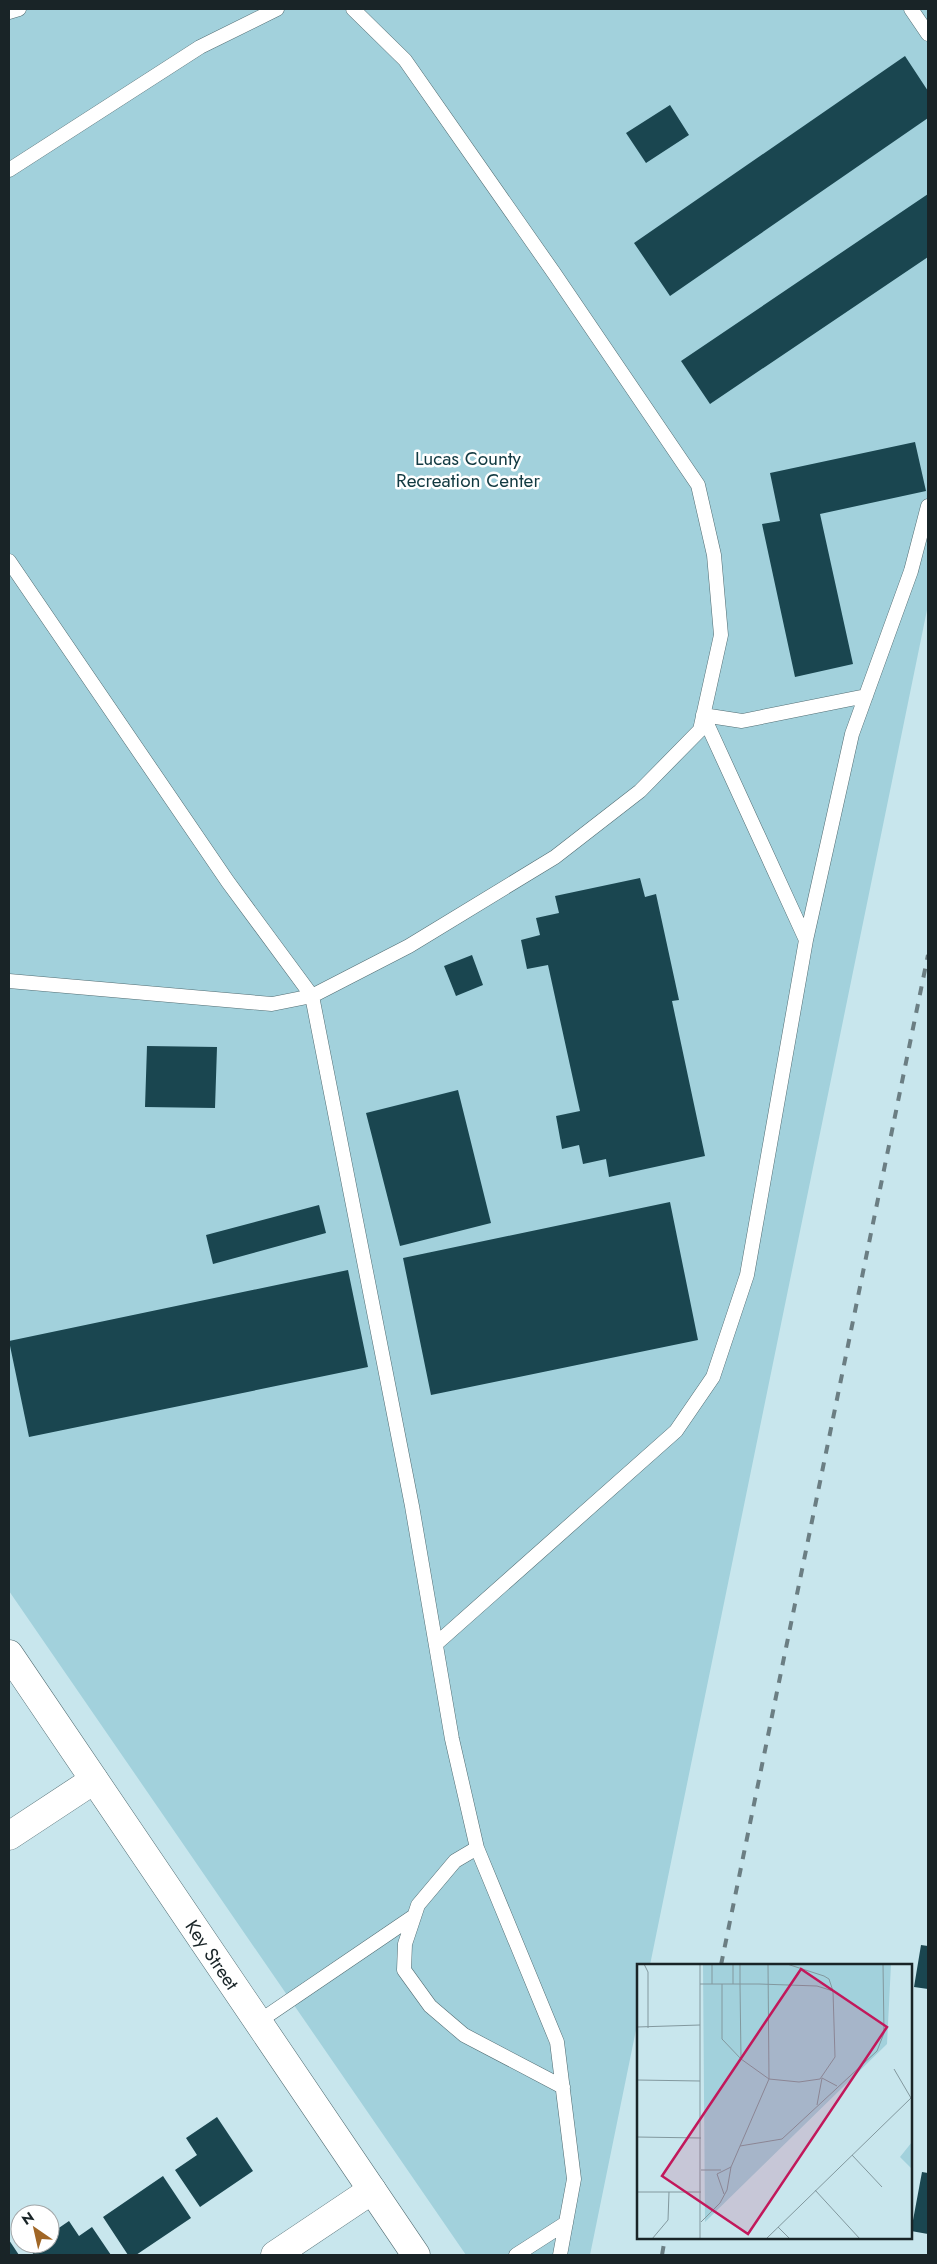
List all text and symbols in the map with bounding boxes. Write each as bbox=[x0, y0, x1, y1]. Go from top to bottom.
park label: Lucas County Recreation Center bbox=[396, 445, 540, 494]
street label: Key Street bbox=[179, 1915, 246, 1996]
inset map bbox=[637, 1964, 912, 2239]
north arrow bbox=[10, 2204, 60, 2254]
text: N bbox=[18, 2207, 38, 2230]

